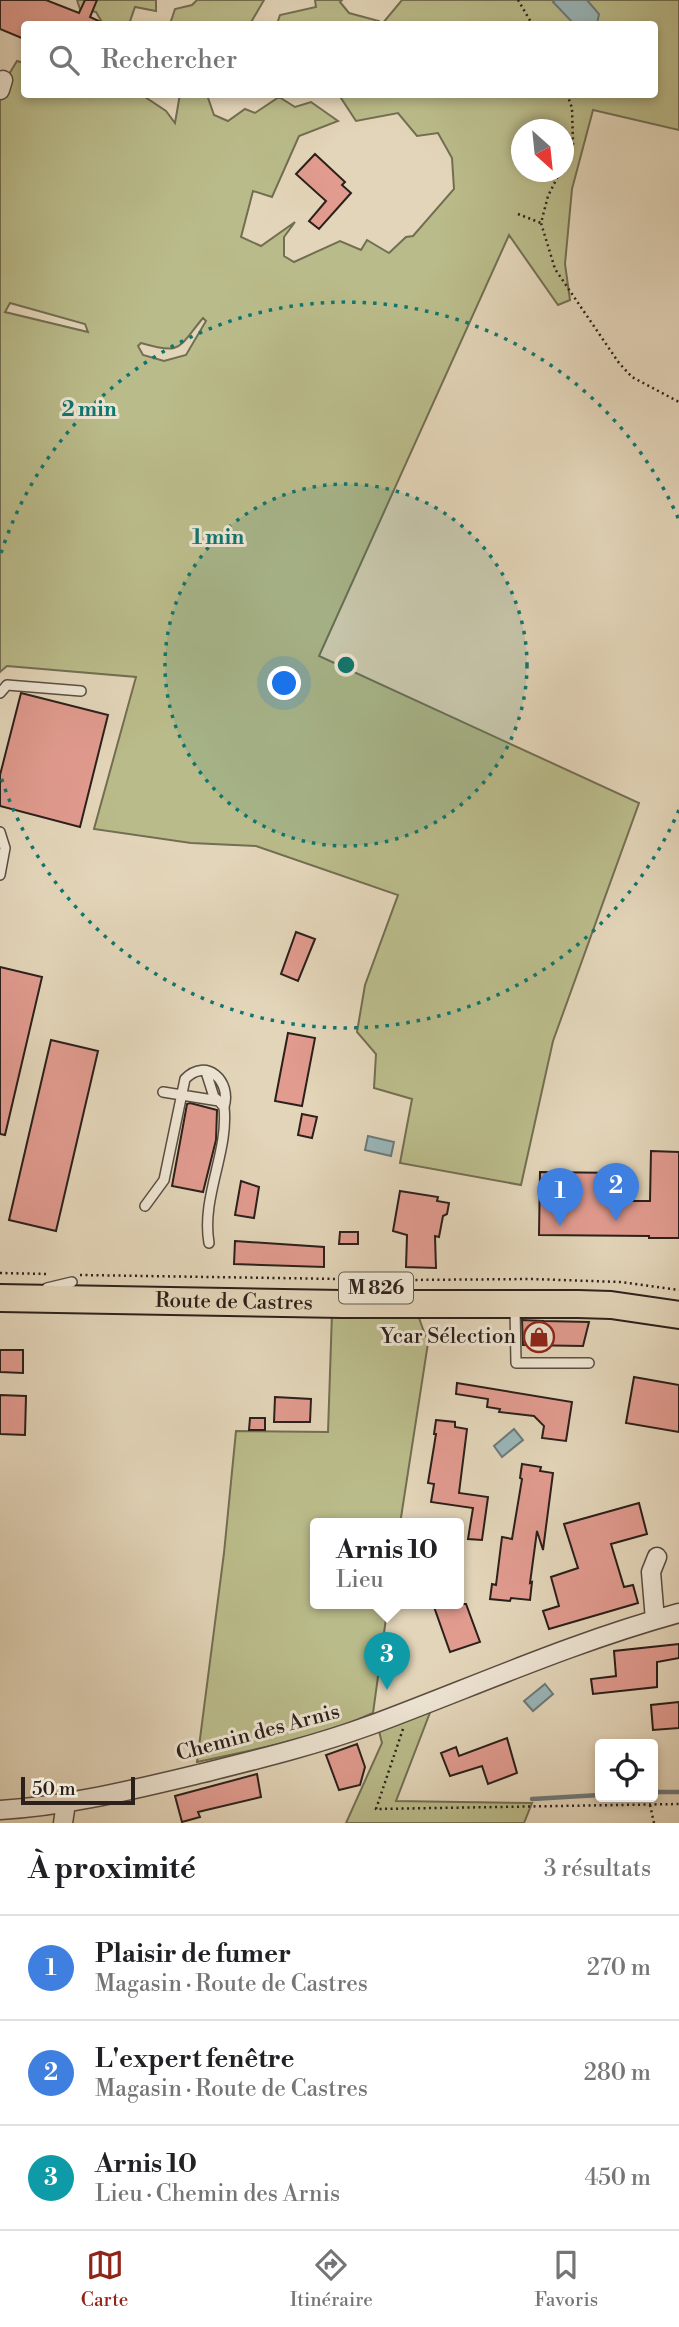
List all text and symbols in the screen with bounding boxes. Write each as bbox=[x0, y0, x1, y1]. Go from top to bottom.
search box bbox=[21, 21, 658, 98]
icon: search bbox=[45, 41, 83, 79]
text: Rechercher bbox=[101, 44, 237, 76]
north arrow bbox=[511, 119, 574, 182]
text: 2 min bbox=[61, 397, 117, 423]
text: 1 min bbox=[192, 525, 244, 551]
centre of rings bbox=[334, 653, 358, 677]
your location bbox=[267, 666, 301, 700]
pin: 2 bbox=[593, 1163, 639, 1221]
pin: 1 bbox=[537, 1168, 583, 1226]
road number: M 826 bbox=[339, 1272, 413, 1304]
street label: Route de Castres bbox=[155, 1288, 313, 1316]
shop icon: Ycar Sélection bbox=[522, 1320, 556, 1354]
place label: Ycar Sélection bbox=[379, 1324, 516, 1350]
popup bbox=[310, 1518, 464, 1609]
text: Arnis 10 bbox=[336, 1534, 438, 1566]
text: Lieu bbox=[336, 1566, 384, 1594]
pin: 3 bbox=[364, 1632, 410, 1690]
street label: Chemin des Arnis bbox=[173, 1699, 343, 1767]
map controls bbox=[595, 1739, 658, 1802]
button: locate bbox=[595, 1739, 658, 1802]
scale bar bbox=[21, 1774, 135, 1806]
text: 50 m bbox=[32, 1777, 76, 1801]
text: À proximité bbox=[28, 1850, 196, 1888]
text: 3 résultats bbox=[544, 1855, 651, 1883]
text: Plaisir de fumer bbox=[95, 1938, 291, 1970]
text: 1 bbox=[45, 1954, 57, 1982]
text: 270 m bbox=[587, 1954, 651, 1982]
text: Magasin · Route de Castres bbox=[95, 1970, 368, 1998]
text: L'expert fenêtre bbox=[95, 2043, 294, 2075]
text: 2 bbox=[44, 2059, 58, 2087]
text: 280 m bbox=[584, 2059, 651, 2087]
text: Magasin · Route de Castres bbox=[95, 2075, 368, 2103]
text: Arnis 10 bbox=[95, 2148, 197, 2180]
text: 3 bbox=[44, 2164, 58, 2192]
text: 450 m bbox=[585, 2164, 651, 2192]
text: Lieu · Chemin des Arnis bbox=[95, 2180, 340, 2208]
tab: Carte bbox=[81, 2246, 128, 2312]
tab: Itinéraire bbox=[290, 2246, 373, 2312]
tab: Favoris bbox=[535, 2246, 598, 2312]

